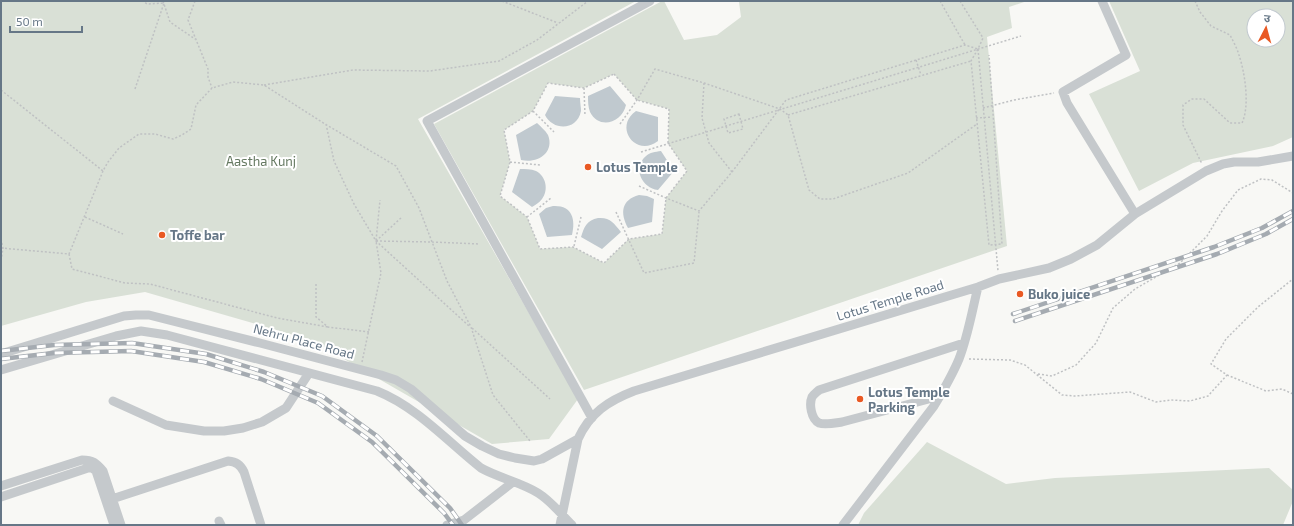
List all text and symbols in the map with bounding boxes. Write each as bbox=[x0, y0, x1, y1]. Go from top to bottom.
scale bar bbox=[10, 8, 82, 34]
north arrow bbox=[1246, 8, 1286, 48]
text: उ bbox=[1263, 11, 1272, 24]
text: 50 m bbox=[16, 14, 43, 28]
park label: Aastha Kunj bbox=[226, 153, 296, 169]
place label: Lotus Temple bbox=[596, 159, 678, 175]
marker: Lotus Temple bbox=[583, 162, 593, 172]
place label: Toffe bar bbox=[170, 227, 225, 243]
marker: Toffe bar bbox=[157, 230, 167, 240]
street label: Lotus Temple Road bbox=[834, 276, 946, 324]
place label: Buko juice bbox=[1028, 286, 1090, 302]
marker: Buko juice bbox=[1015, 289, 1025, 299]
street label: Nehru Place Road bbox=[252, 320, 356, 362]
place label: Lotus Temple Parking bbox=[868, 384, 950, 415]
marker: Lotus Temple Parking bbox=[855, 394, 865, 404]

